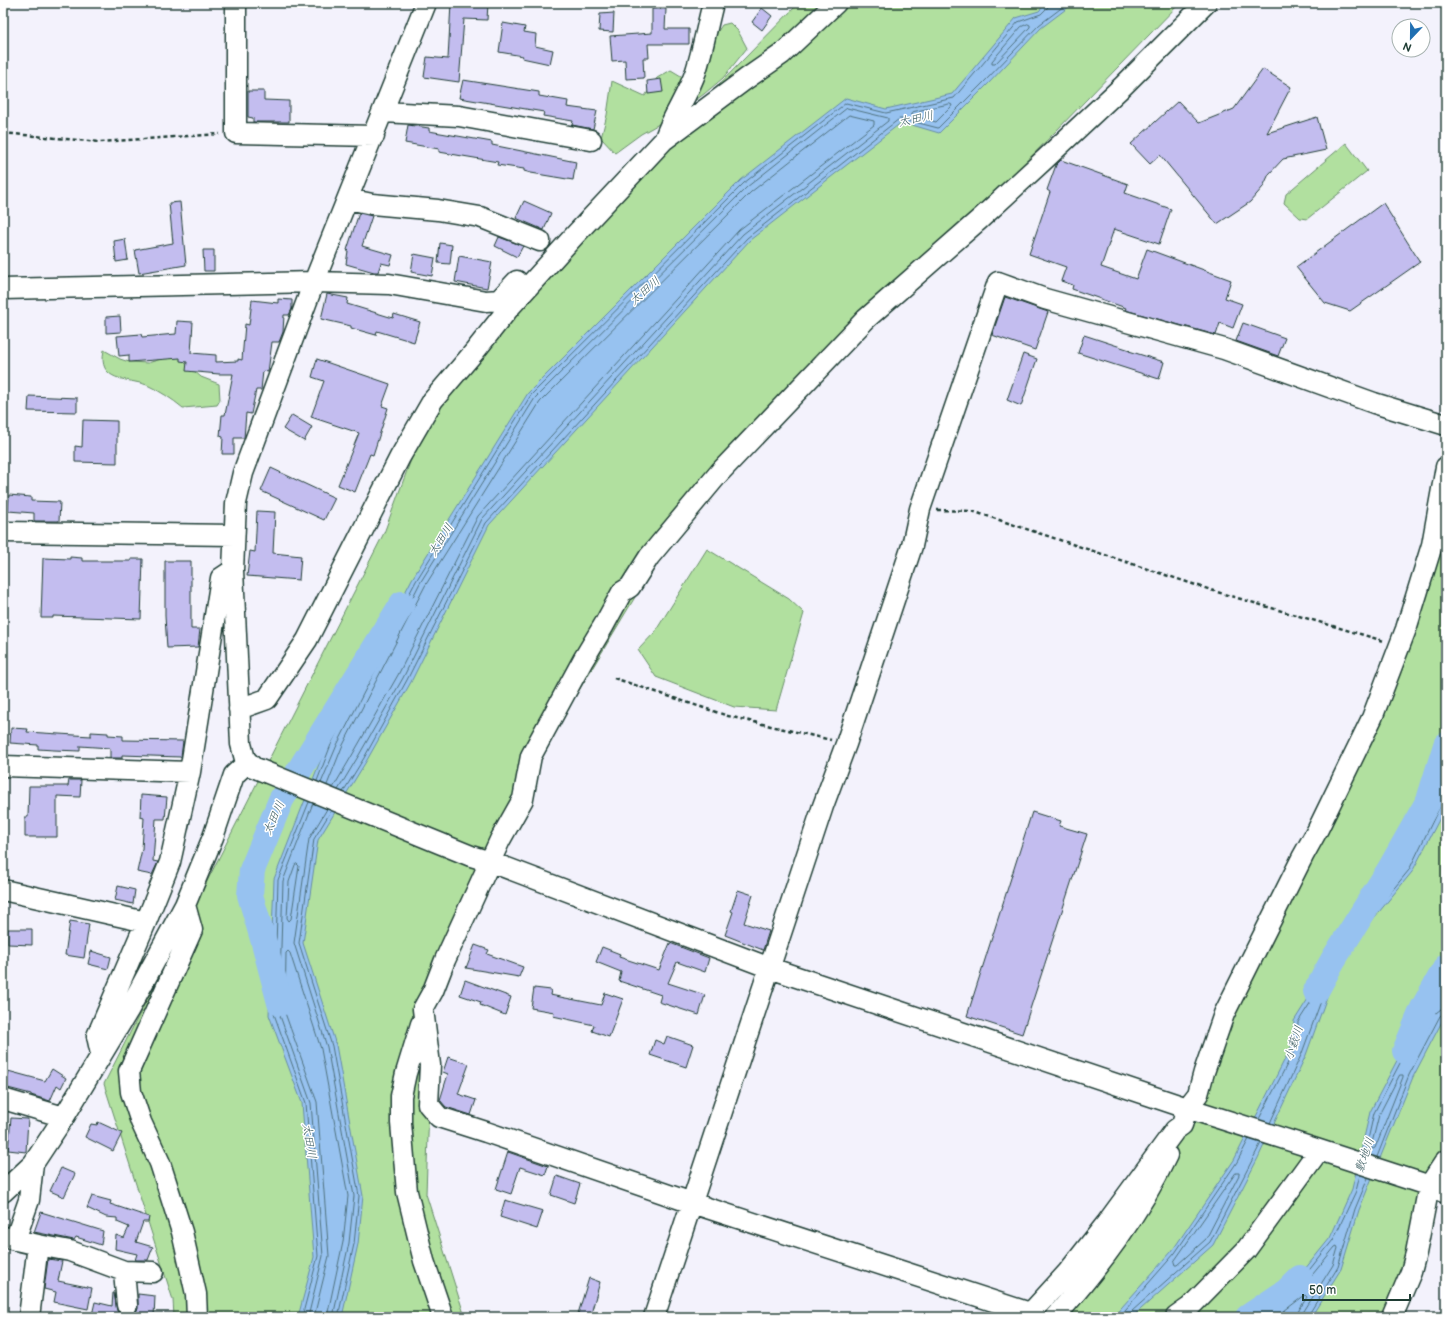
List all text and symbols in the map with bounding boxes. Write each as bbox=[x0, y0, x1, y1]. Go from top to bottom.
north arrow bbox=[1391, 18, 1431, 58]
text: N bbox=[1401, 39, 1414, 54]
water label: 太田川 bbox=[897, 108, 935, 130]
water label: 太田川 bbox=[626, 274, 664, 308]
water label: 太田川 bbox=[425, 521, 457, 559]
water label: 太田川 bbox=[260, 798, 288, 838]
water label: 小薮川 bbox=[1281, 1024, 1307, 1062]
water label: 太田川 bbox=[299, 1122, 319, 1160]
water label: 敷地川 bbox=[1352, 1136, 1378, 1174]
scale bar bbox=[1303, 1276, 1410, 1302]
text: 50 m bbox=[1309, 1283, 1336, 1298]

